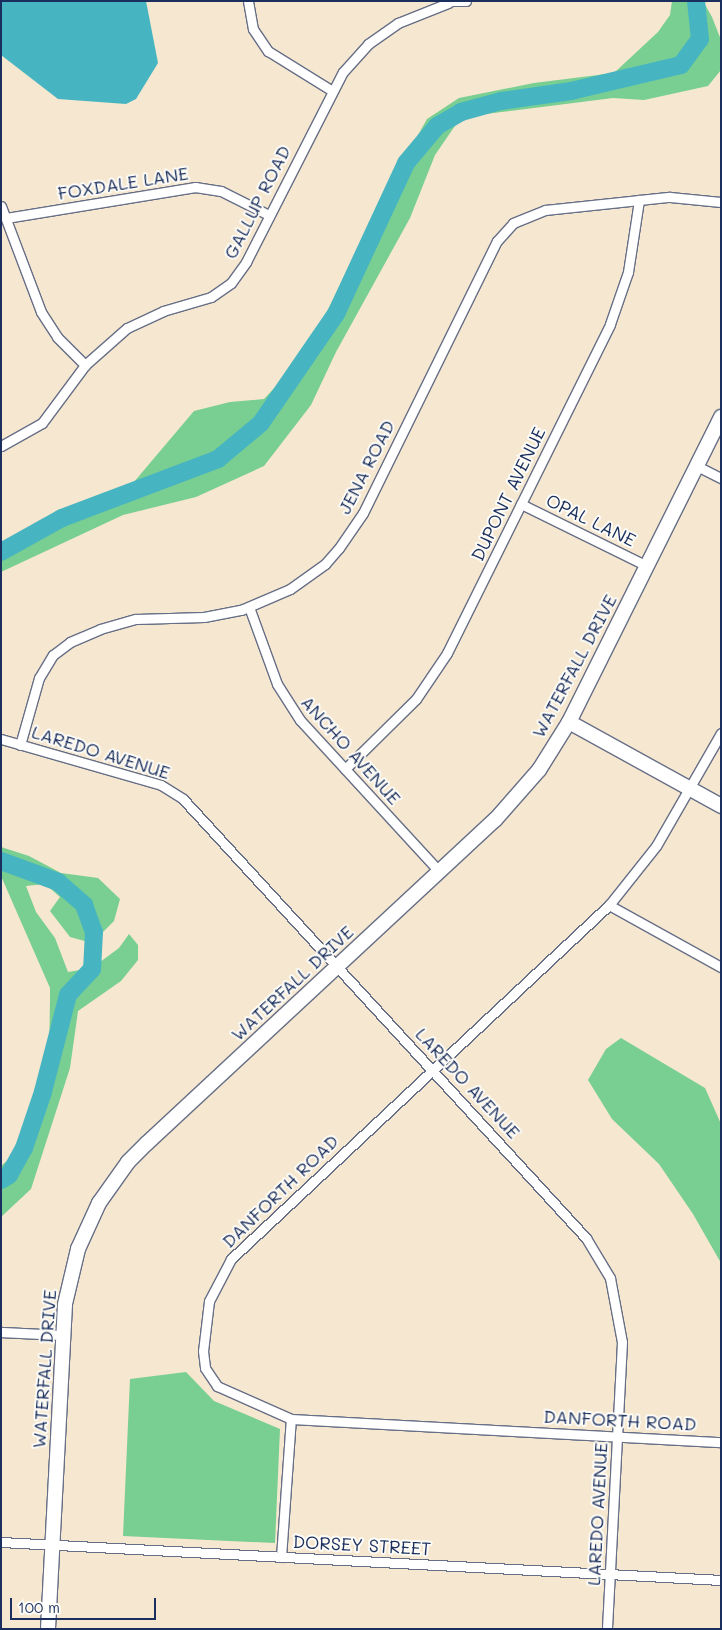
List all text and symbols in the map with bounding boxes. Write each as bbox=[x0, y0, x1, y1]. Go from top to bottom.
street label: GALLUP ROAD bbox=[219, 142, 295, 262]
street label: FOXDALE LANE bbox=[56, 162, 190, 204]
street label: JENA ROAD bbox=[333, 417, 399, 517]
street label: DUPONT AVENUE bbox=[466, 424, 550, 564]
street label: OPAL LANE bbox=[543, 489, 639, 551]
street label: WATERFALL DRIVE bbox=[527, 591, 621, 741]
street label: ANCHO AVENUE bbox=[297, 691, 405, 809]
street label: LAREDO AVENUE bbox=[29, 721, 173, 783]
street label: WATERFALL DRIVE bbox=[226, 921, 358, 1045]
street label: LAREDO AVENUE bbox=[411, 1023, 525, 1143]
street label: DANFORTH ROAD bbox=[217, 1130, 343, 1252]
street label: WATERFALL DRIVE bbox=[28, 1289, 60, 1449]
street label: DANFORTH ROAD bbox=[543, 1405, 697, 1435]
street label: LAREDO AVENUE bbox=[582, 1442, 612, 1586]
street label: DORSEY STREET bbox=[292, 1531, 432, 1559]
scale bar bbox=[12, 1588, 159, 1620]
text: 100 m bbox=[18, 1597, 60, 1617]

